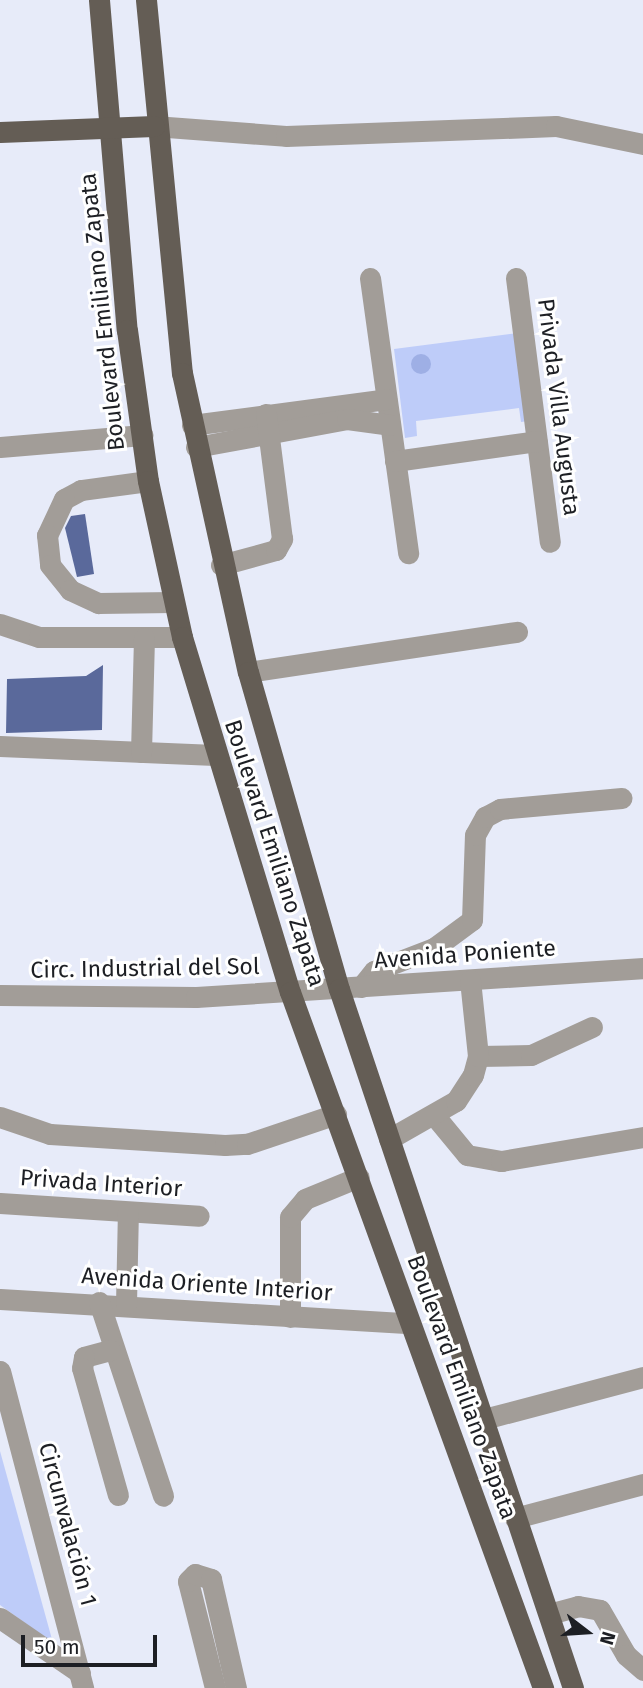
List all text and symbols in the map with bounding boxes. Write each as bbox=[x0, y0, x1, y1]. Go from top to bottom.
street label: Boulevard Emiliano Zapata bbox=[74, 172, 130, 452]
street label: Privada Villa Augusta bbox=[532, 297, 586, 517]
street label: Boulevard Emiliano Zapata bbox=[219, 716, 331, 990]
street label: Avenida Poniente bbox=[373, 934, 557, 974]
street label: Circ. Industrial del Sol bbox=[30, 952, 260, 984]
street label: Privada Interior bbox=[19, 1164, 183, 1202]
street label: Boulevard Emiliano Zapata bbox=[401, 1251, 523, 1523]
street label: Avenida Oriente Interior bbox=[81, 1261, 333, 1307]
street label: Circunvalación 1 bbox=[33, 1439, 103, 1609]
north arrow bbox=[552, 1597, 622, 1667]
scale bar bbox=[24, 1622, 161, 1666]
text: N bbox=[595, 1629, 620, 1648]
text: 50 m bbox=[34, 1634, 80, 1660]

